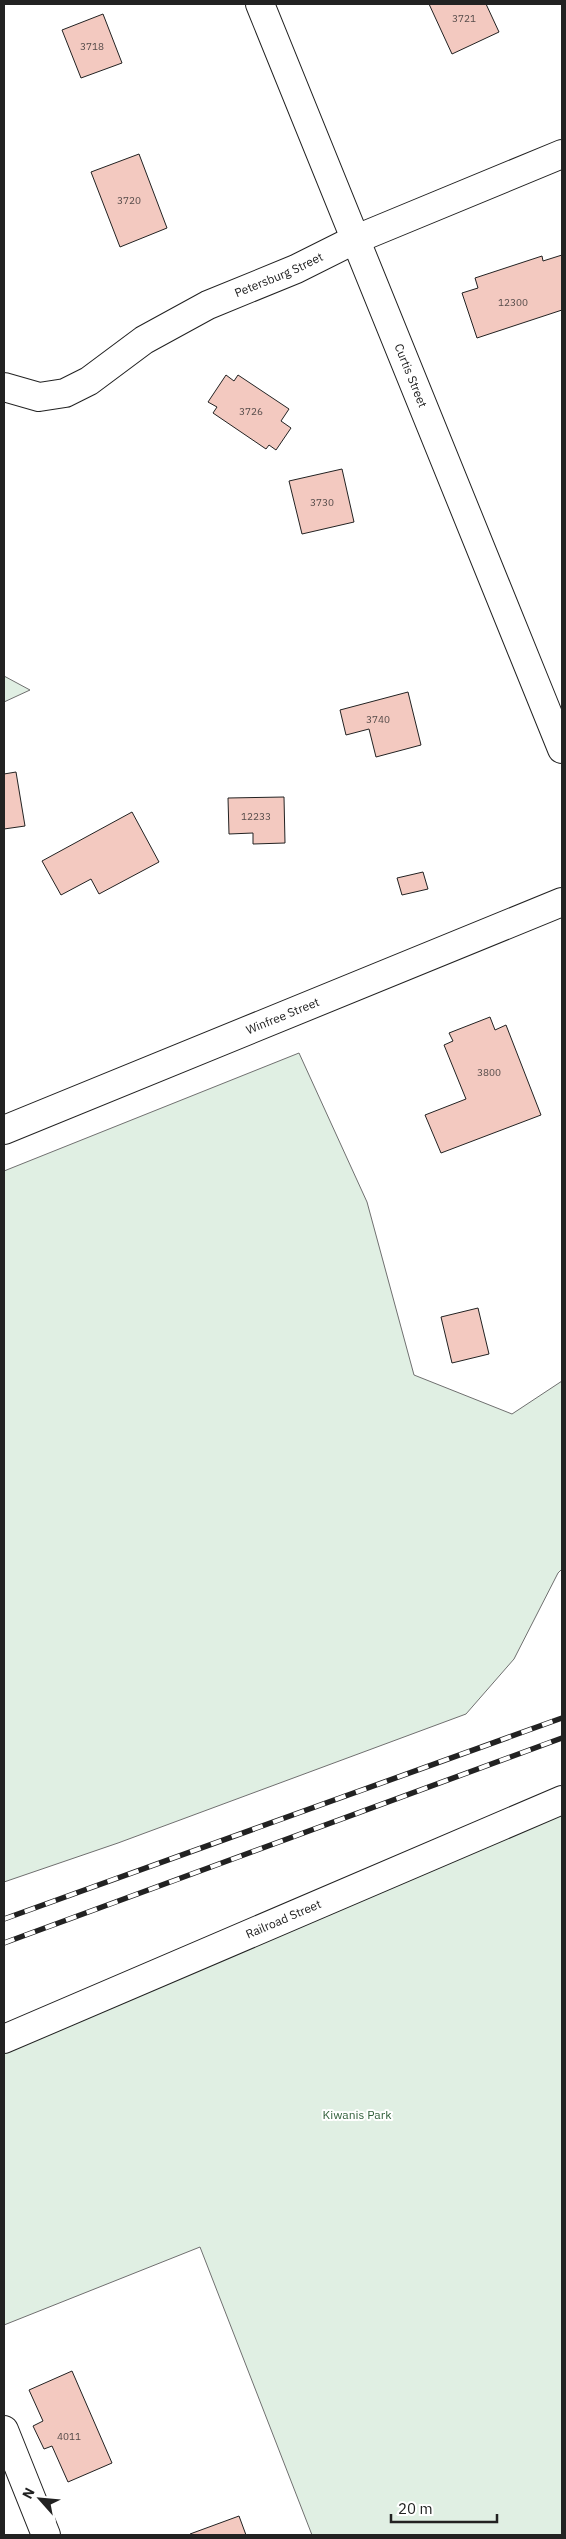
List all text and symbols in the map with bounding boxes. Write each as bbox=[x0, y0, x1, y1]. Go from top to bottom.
house number: 3721 bbox=[452, 12, 476, 25]
house number: 3718 bbox=[80, 40, 104, 53]
house number: 3720 bbox=[117, 194, 141, 207]
street label: Petersburg Street bbox=[232, 249, 325, 300]
house number: 12300 bbox=[498, 296, 528, 309]
street label: Curtis Street bbox=[391, 341, 431, 410]
house number: 3726 bbox=[239, 405, 263, 418]
house number: 3730 bbox=[310, 496, 334, 509]
house number: 3740 bbox=[366, 713, 390, 726]
house number: 12233 bbox=[241, 810, 271, 823]
street label: Winfree Street bbox=[244, 994, 321, 1037]
house number: 3800 bbox=[477, 1066, 501, 1079]
street label: Railroad Street bbox=[243, 1896, 323, 1942]
park label: Kiwanis Park bbox=[323, 2107, 392, 2122]
house number: 4011 bbox=[57, 2430, 81, 2443]
north arrow bbox=[15, 2474, 65, 2524]
text: N bbox=[18, 2484, 39, 2502]
scale bar bbox=[391, 2492, 497, 2524]
text: 20 m bbox=[398, 2499, 433, 2518]

